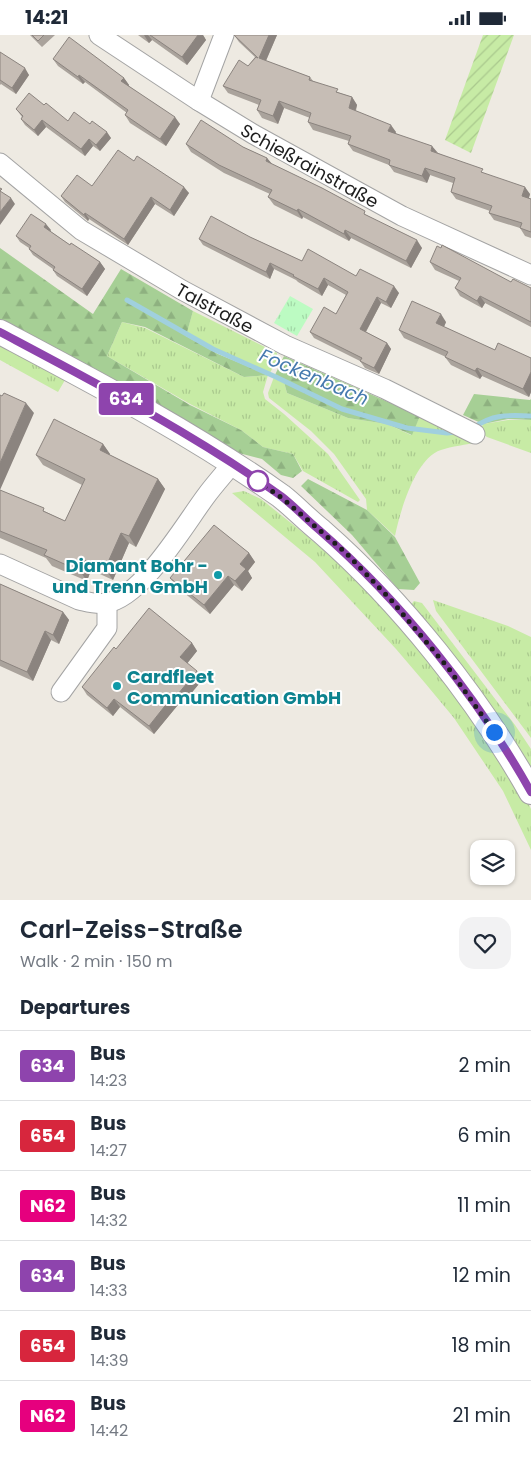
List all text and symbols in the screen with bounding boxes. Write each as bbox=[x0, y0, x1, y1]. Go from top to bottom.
text: 14:21 bbox=[25, 4, 68, 31]
street label: Schießrainstraße bbox=[236, 117, 383, 213]
street label: Talstraße bbox=[171, 277, 258, 339]
water label: Fockenbach bbox=[255, 342, 373, 412]
line badge: 634 bbox=[97, 383, 155, 415]
text: 634 bbox=[109, 386, 143, 411]
unlabelled marker bbox=[247, 470, 269, 492]
place label: Diamant Bohr - und Trenn GmbH bbox=[52, 553, 208, 599]
marker: Diamant Bohr - und Trenn GmbH bbox=[212, 569, 224, 581]
place label: Cardfleet Communication GmbH bbox=[127, 664, 341, 710]
marker: Cardfleet Communication GmbH bbox=[111, 680, 123, 692]
your location bbox=[482, 720, 507, 745]
map controls bbox=[470, 840, 515, 885]
button: layers bbox=[470, 840, 515, 885]
text: Carl-Zeiss-Straße bbox=[20, 913, 243, 946]
button: heart bbox=[459, 917, 511, 969]
text: Walk · 2 min · 150 m bbox=[20, 950, 173, 973]
text: Departures bbox=[20, 994, 130, 1021]
text: Bus bbox=[90, 1040, 126, 1067]
text: 2 min bbox=[459, 1052, 511, 1079]
text: 634 bbox=[30, 1053, 65, 1078]
text: 14:23 bbox=[90, 1069, 127, 1092]
text: Bus bbox=[90, 1110, 126, 1137]
text: 6 min bbox=[457, 1122, 511, 1149]
text: 654 bbox=[30, 1123, 65, 1148]
text: 14:27 bbox=[90, 1139, 127, 1162]
text: Bus bbox=[90, 1180, 126, 1207]
text: 11 min bbox=[457, 1192, 511, 1219]
text: N62 bbox=[30, 1193, 65, 1218]
text: 14:32 bbox=[90, 1209, 128, 1232]
text: Bus bbox=[90, 1250, 126, 1277]
text: 12 min bbox=[453, 1262, 511, 1289]
text: 634 bbox=[30, 1263, 65, 1288]
text: 14:33 bbox=[90, 1279, 127, 1302]
text: Bus bbox=[90, 1320, 126, 1347]
text: 18 min bbox=[451, 1332, 511, 1359]
text: 654 bbox=[30, 1333, 65, 1358]
text: 14:39 bbox=[90, 1349, 128, 1372]
text: Bus bbox=[90, 1390, 126, 1417]
text: 21 min bbox=[453, 1402, 511, 1429]
text: N62 bbox=[30, 1403, 65, 1428]
text: 14:42 bbox=[90, 1419, 128, 1442]

